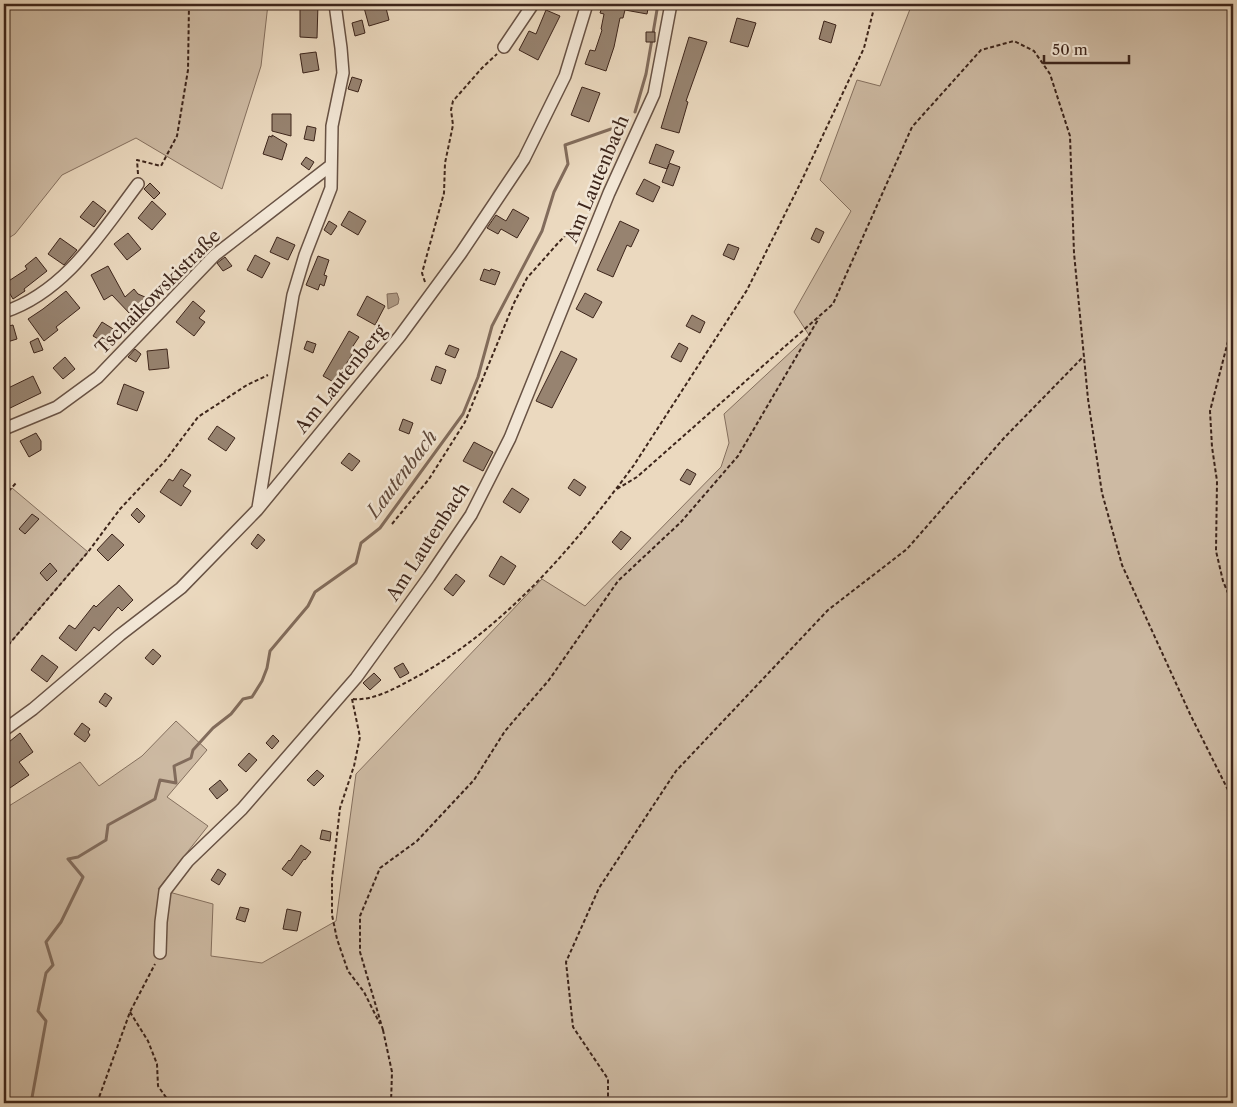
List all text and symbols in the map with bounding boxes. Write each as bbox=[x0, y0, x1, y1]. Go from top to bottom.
scale bar bbox=[1044, 32, 1130, 64]
text: 50 m bbox=[1052, 40, 1088, 59]
street label: Am Lautenbach bbox=[560, 112, 634, 247]
street label: Tschaikowskistraße bbox=[91, 225, 225, 359]
street label: Am Lautenberg bbox=[290, 320, 392, 438]
water label: Lautenbach bbox=[361, 426, 442, 524]
street label: Am Lautenbach bbox=[381, 479, 474, 606]

